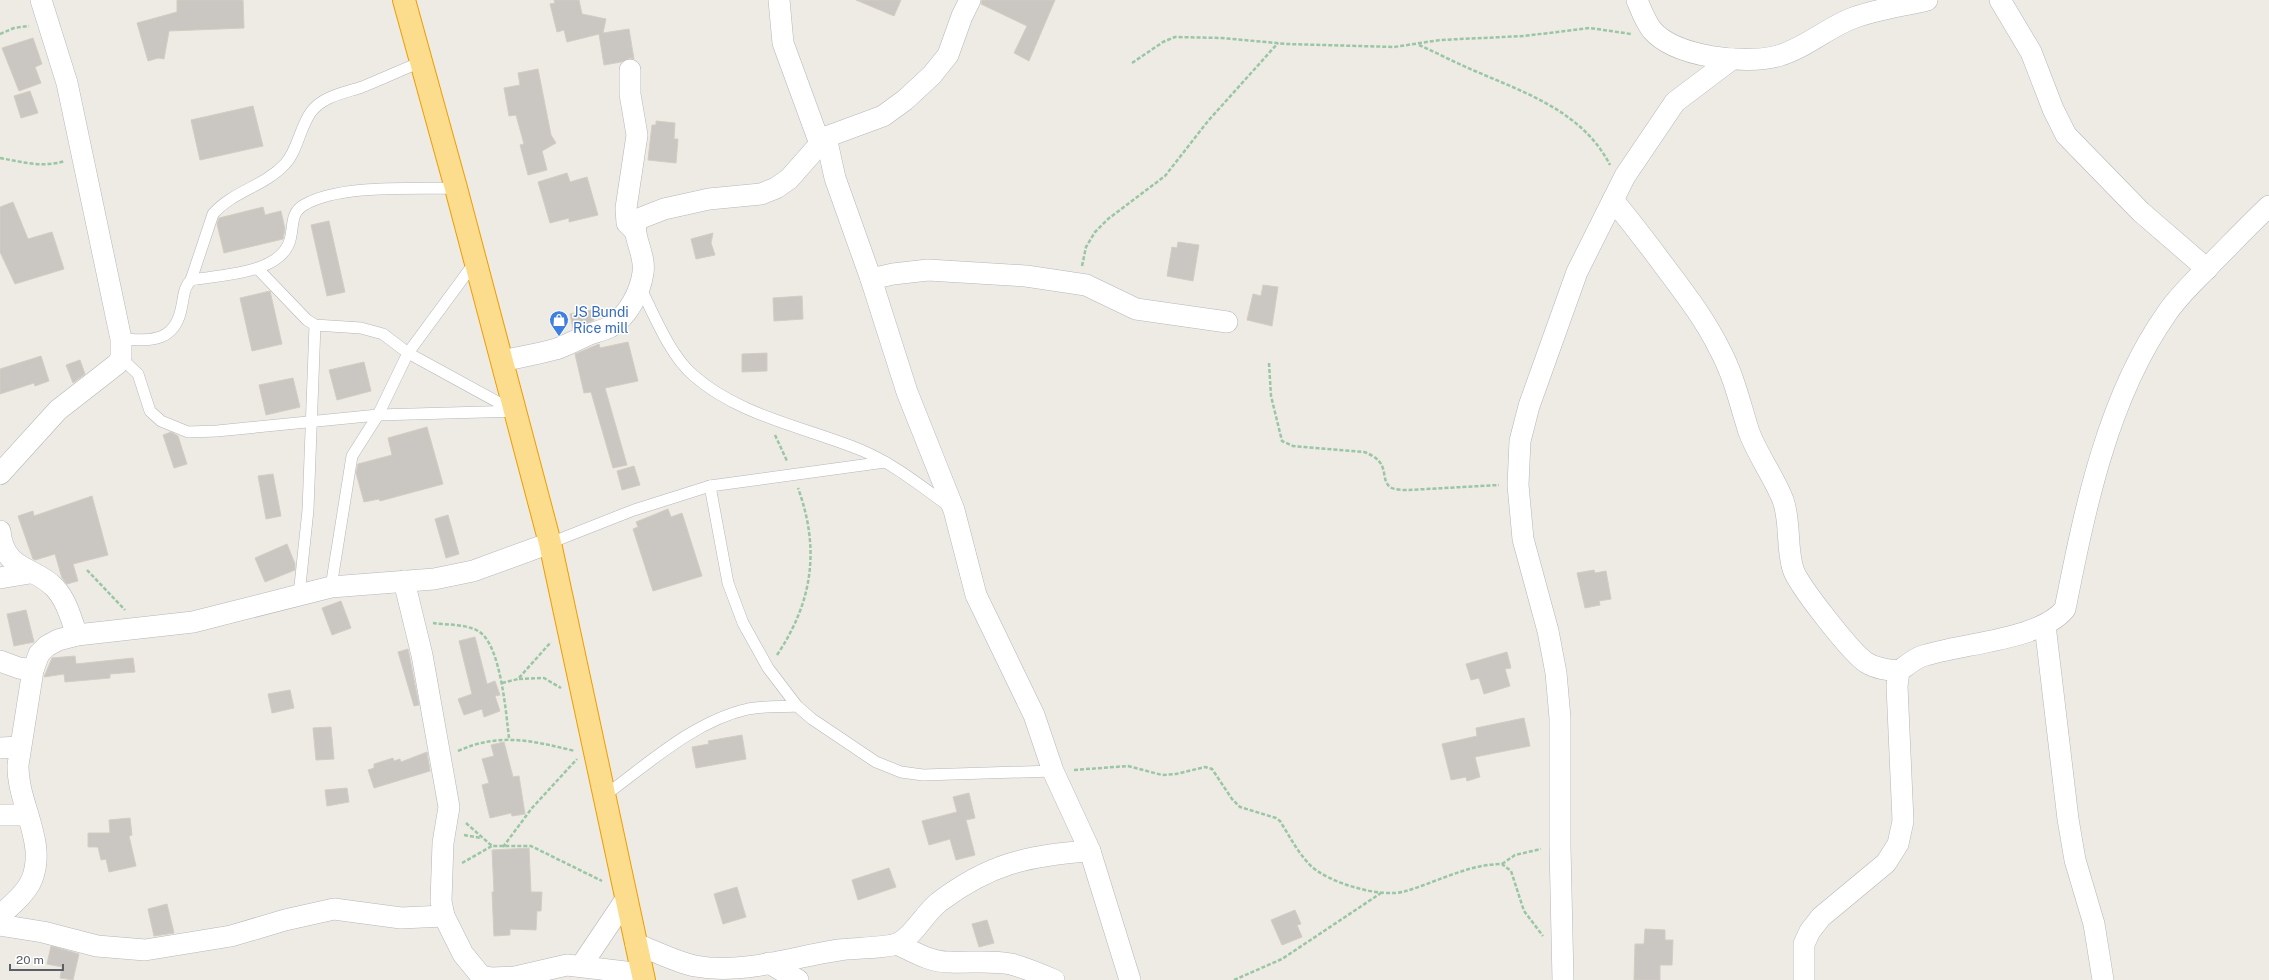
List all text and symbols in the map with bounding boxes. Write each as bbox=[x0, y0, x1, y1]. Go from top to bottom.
place label: JS Bundi Rice mill bbox=[573, 304, 629, 336]
shop icon: JS Bundi Rice mill bbox=[548, 309, 570, 337]
scale bar bbox=[10, 946, 63, 972]
text: 20 m bbox=[16, 953, 44, 967]

